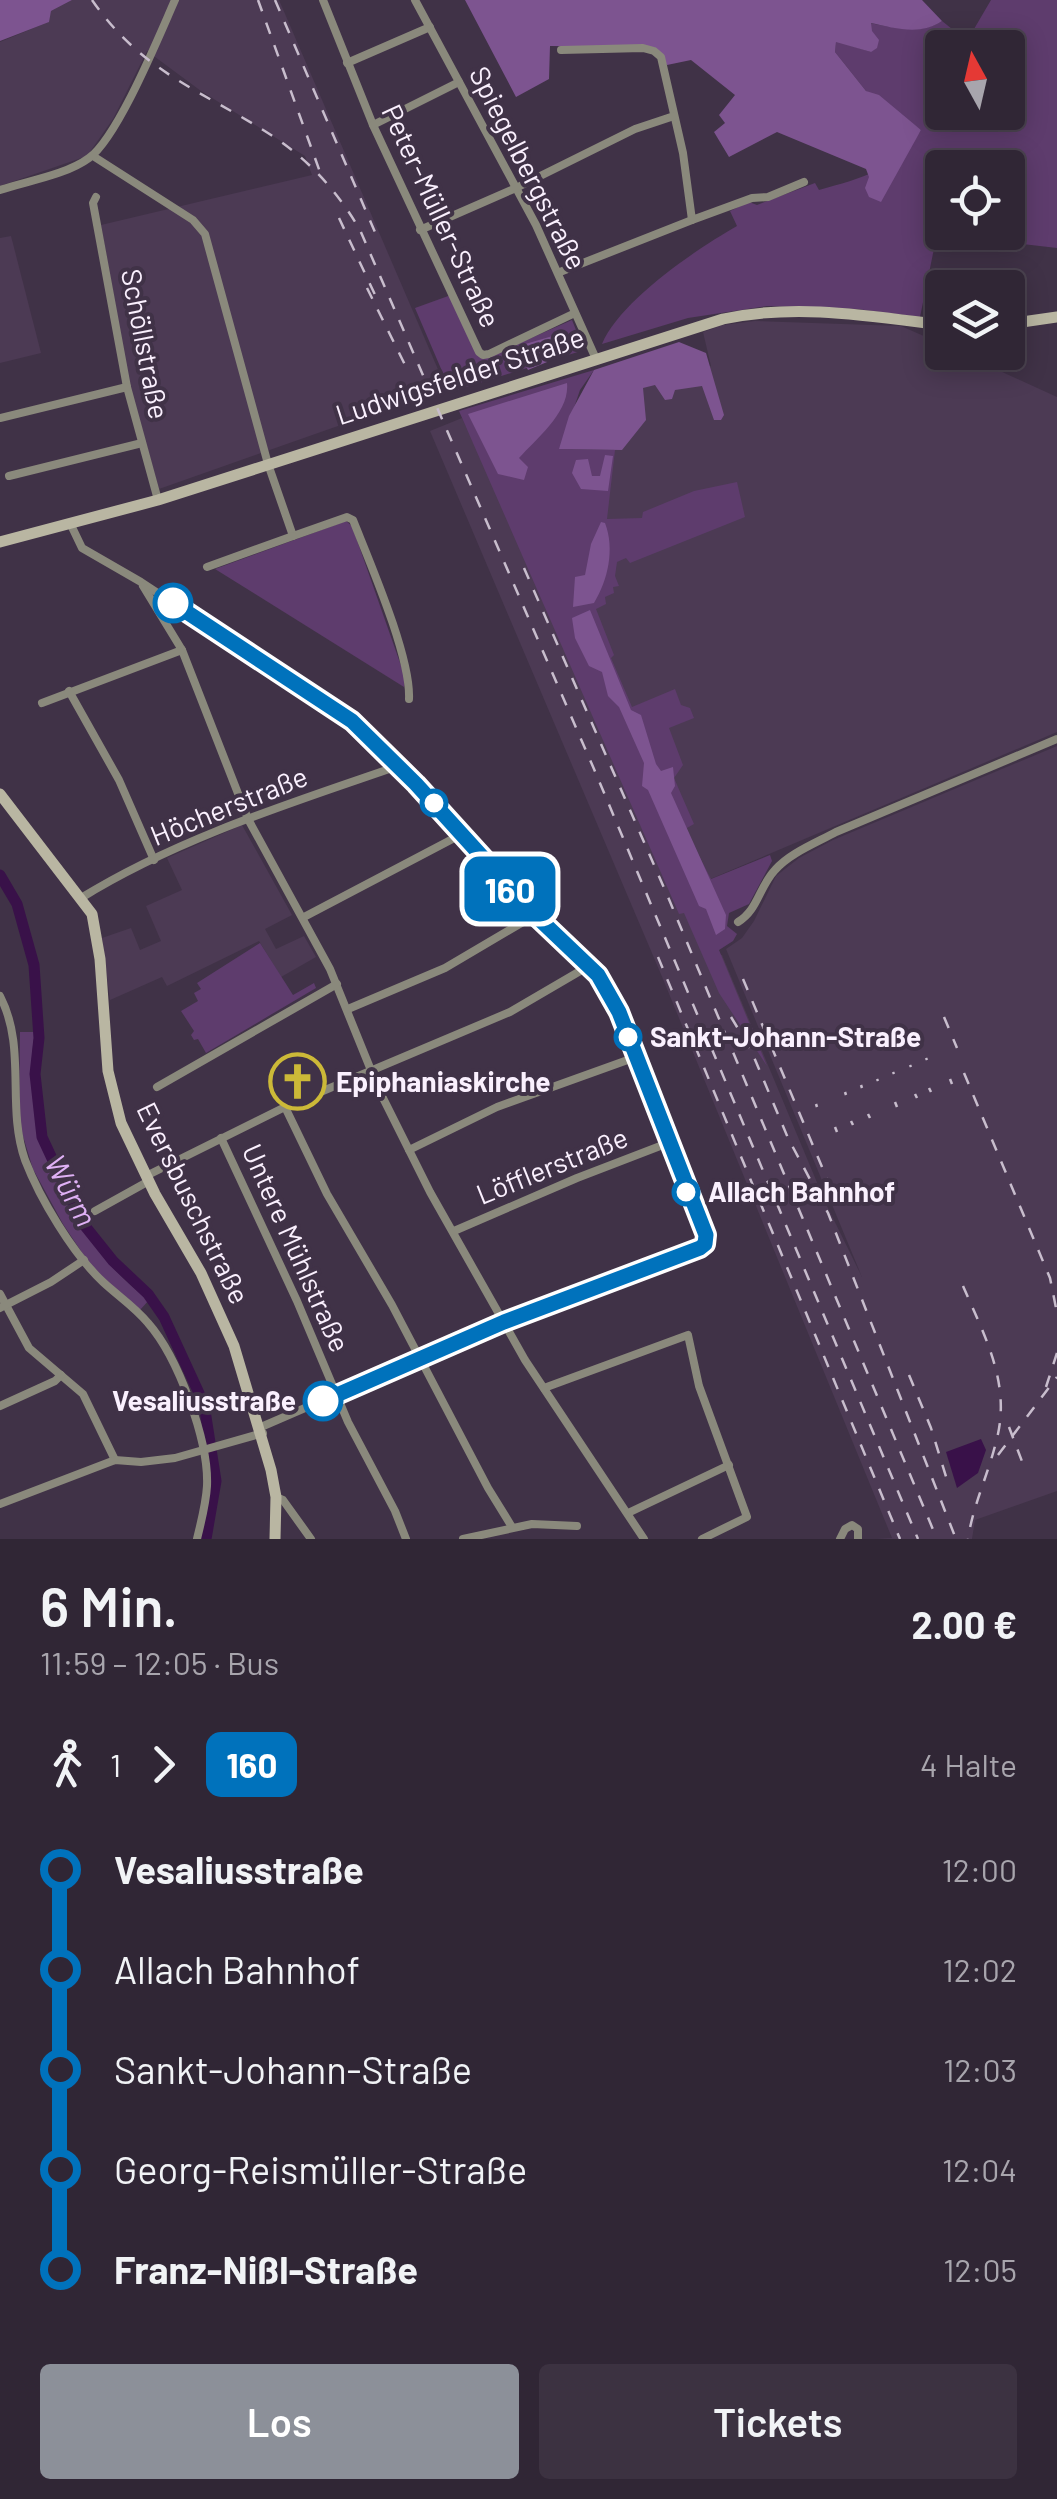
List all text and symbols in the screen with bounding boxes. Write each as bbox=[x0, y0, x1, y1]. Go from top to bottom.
north arrow bbox=[925, 30, 1025, 130]
map controls bbox=[925, 30, 1025, 370]
street label: Spiegelbergstraße bbox=[463, 60, 595, 275]
street label: Peter-Müller-Straße bbox=[375, 99, 508, 332]
button: locate bbox=[925, 150, 1025, 250]
street label: Schöllstraße bbox=[115, 266, 177, 422]
button: layers bbox=[925, 270, 1025, 370]
street label: Ludwigsfelder Straße bbox=[331, 319, 588, 431]
unlabelled marker bbox=[154, 584, 192, 622]
street label: Höcherstraße bbox=[145, 758, 312, 852]
unlabelled marker bbox=[421, 790, 447, 816]
line badge: 160 bbox=[452, 856, 568, 922]
text: 160 bbox=[484, 868, 536, 910]
place label: Sankt-Johann-Straße bbox=[650, 1019, 921, 1053]
marker: Sankt-Johann-Straße bbox=[615, 1024, 641, 1050]
church icon: Epiphaniaskirche bbox=[267, 1052, 327, 1112]
place label: Epiphaniaskirche bbox=[336, 1064, 551, 1098]
street label: Eversbuschstraße bbox=[130, 1096, 257, 1309]
street label: Löfflerstraße bbox=[471, 1119, 632, 1211]
street label: Untere Mühlstraße bbox=[236, 1138, 358, 1357]
water label: Würm bbox=[38, 1148, 105, 1232]
place label: Allach Bahnhof bbox=[708, 1174, 895, 1208]
marker: Allach Bahnhof bbox=[673, 1179, 699, 1205]
marker: Vesaliusstraße bbox=[304, 1382, 342, 1420]
place label: Vesaliusstraße bbox=[112, 1383, 296, 1417]
text: 6 Min. bbox=[40, 1572, 178, 1638]
text: 2.00 € bbox=[911, 1601, 1017, 1647]
text: 11:59 – 12:05 · Bus bbox=[40, 1643, 279, 1681]
icon: walk bbox=[40, 1737, 95, 1792]
icon: forward bbox=[136, 1737, 191, 1792]
text: 160 bbox=[226, 1743, 277, 1785]
text: 1 bbox=[110, 1745, 121, 1783]
text: 4 Halte bbox=[920, 1745, 1017, 1783]
text: Vesaliusstraße bbox=[114, 1846, 364, 1892]
text: 12:00 bbox=[942, 1850, 1017, 1888]
text: Allach Bahnhof bbox=[114, 1946, 360, 1992]
text: 12:02 bbox=[943, 1950, 1017, 1988]
text: Sankt-Johann-Straße bbox=[114, 2046, 472, 2092]
text: 12:03 bbox=[943, 2050, 1017, 2088]
text: Georg-Reismüller-Straße bbox=[114, 2146, 527, 2192]
text: 12:04 bbox=[942, 2150, 1017, 2188]
text: Franz-Nißl-Straße bbox=[114, 2246, 418, 2292]
text: 12:05 bbox=[943, 2250, 1017, 2288]
button: Los bbox=[40, 2364, 519, 2479]
button: Tickets bbox=[539, 2364, 1017, 2479]

